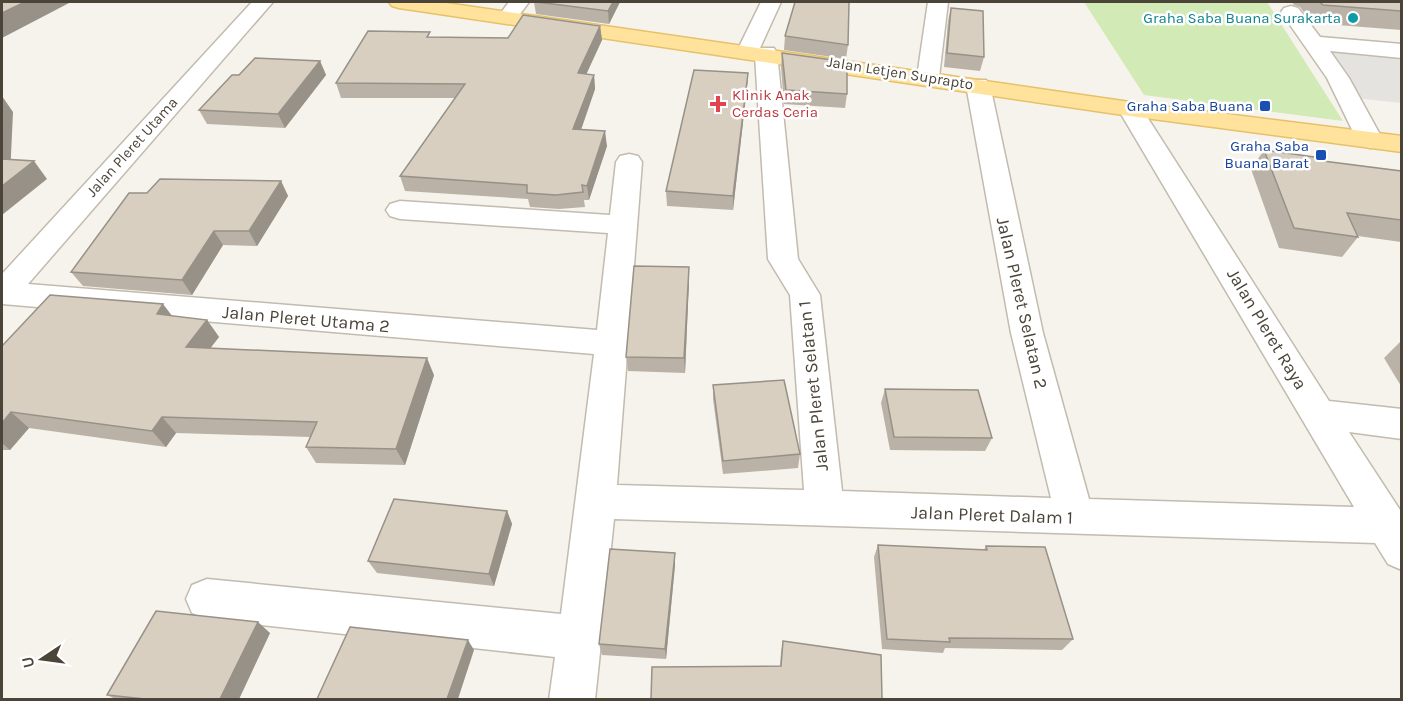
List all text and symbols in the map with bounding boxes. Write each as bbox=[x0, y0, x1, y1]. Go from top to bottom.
place label: Graha Saba Buana Surakarta bbox=[1143, 9, 1341, 27]
marker: Graha Saba Buana Surakarta bbox=[1346, 11, 1360, 25]
street label: Jalan Letjen Suprapto bbox=[826, 53, 974, 93]
place label: Klinik Anak Cerdas Ceria bbox=[732, 86, 818, 121]
street label: Jalan Pleret Utama bbox=[83, 93, 181, 201]
marker: Klinik Anak Cerdas Ceria bbox=[709, 95, 727, 113]
place label: Graha Saba Buana bbox=[1127, 97, 1253, 115]
marker: Graha Saba Buana bbox=[1258, 99, 1272, 113]
place label: Graha Saba Buana Barat bbox=[1225, 137, 1309, 172]
marker: Graha Saba Buana Barat bbox=[1314, 148, 1328, 162]
street label: Jalan Pleret Selatan 2 bbox=[992, 215, 1052, 391]
street label: Jalan Pleret Raya bbox=[1222, 264, 1312, 394]
street label: Jalan Pleret Selatan 1 bbox=[793, 300, 833, 472]
street label: Jalan Pleret Utama 2 bbox=[221, 301, 391, 337]
street label: Jalan Pleret Dalam 1 bbox=[911, 501, 1073, 529]
north arrow bbox=[12, 629, 72, 689]
text: U bbox=[17, 655, 38, 670]

